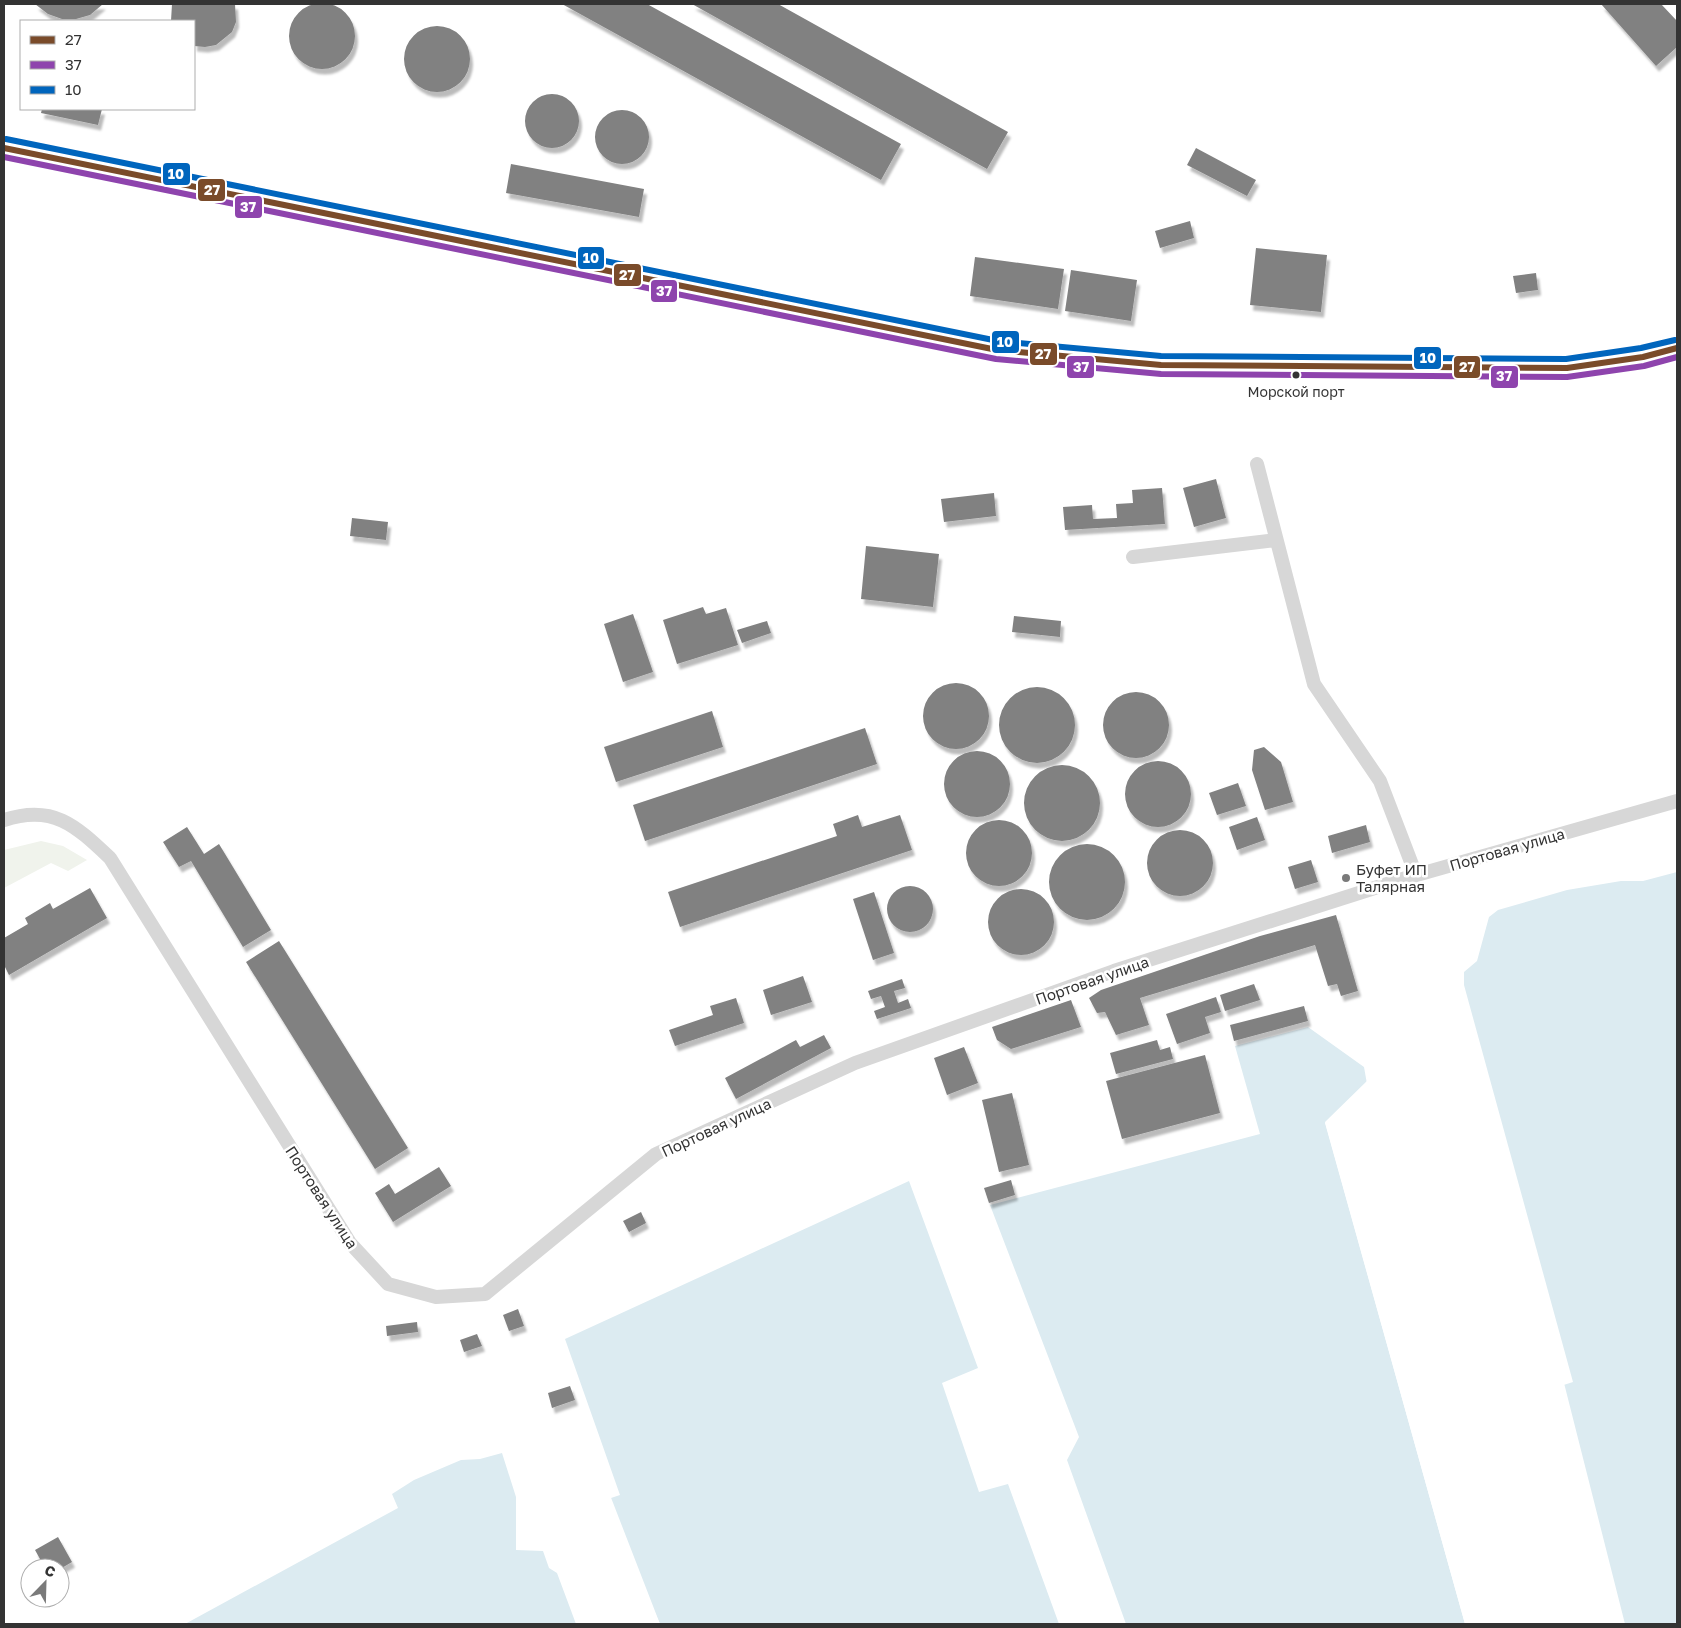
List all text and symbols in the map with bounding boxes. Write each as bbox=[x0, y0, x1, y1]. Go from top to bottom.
legend bbox=[20, 20, 195, 110]
text: 27 bbox=[65, 30, 82, 48]
text: 37 bbox=[65, 55, 82, 73]
text: 10 bbox=[65, 80, 82, 98]
line badge: 10 bbox=[162, 162, 191, 186]
text: 10 bbox=[168, 165, 184, 182]
line badge: 27 bbox=[197, 178, 226, 202]
text: 27 bbox=[204, 181, 220, 198]
line badge: 37 bbox=[234, 195, 263, 219]
text: 37 bbox=[240, 198, 256, 215]
line badge: 10 bbox=[577, 246, 605, 270]
text: 10 bbox=[583, 249, 599, 266]
line badge: 27 bbox=[613, 263, 642, 287]
text: 27 bbox=[619, 266, 635, 283]
line badge: 37 bbox=[650, 279, 678, 303]
text: 37 bbox=[656, 282, 672, 299]
line badge: 10 bbox=[991, 330, 1020, 354]
text: 10 bbox=[997, 333, 1013, 350]
line badge: 27 bbox=[1029, 342, 1058, 366]
text: 27 bbox=[1035, 345, 1051, 362]
line badge: 10 bbox=[1413, 346, 1442, 370]
text: 10 bbox=[1420, 349, 1436, 366]
line badge: 37 bbox=[1066, 355, 1095, 379]
line badge: 27 bbox=[1453, 355, 1481, 379]
text: 37 bbox=[1073, 358, 1089, 375]
text: 27 bbox=[1459, 358, 1475, 375]
line badge: 37 bbox=[1490, 365, 1519, 389]
text: 37 bbox=[1496, 367, 1512, 384]
marker: Морской порт bbox=[1291, 370, 1301, 380]
place label: Морской порт bbox=[1247, 383, 1345, 400]
street label: Портовая улица bbox=[1447, 824, 1567, 874]
place label: Буфет ИП Талярная bbox=[1356, 860, 1427, 895]
marker: Буфет ИП Талярная bbox=[1340, 872, 1352, 884]
street label: Портовая улица bbox=[1033, 952, 1151, 1008]
street label: Портовая улица bbox=[658, 1094, 774, 1160]
street label: Портовая улица bbox=[282, 1142, 362, 1252]
north arrow bbox=[20, 1558, 70, 1608]
text: С bbox=[42, 1561, 58, 1580]

